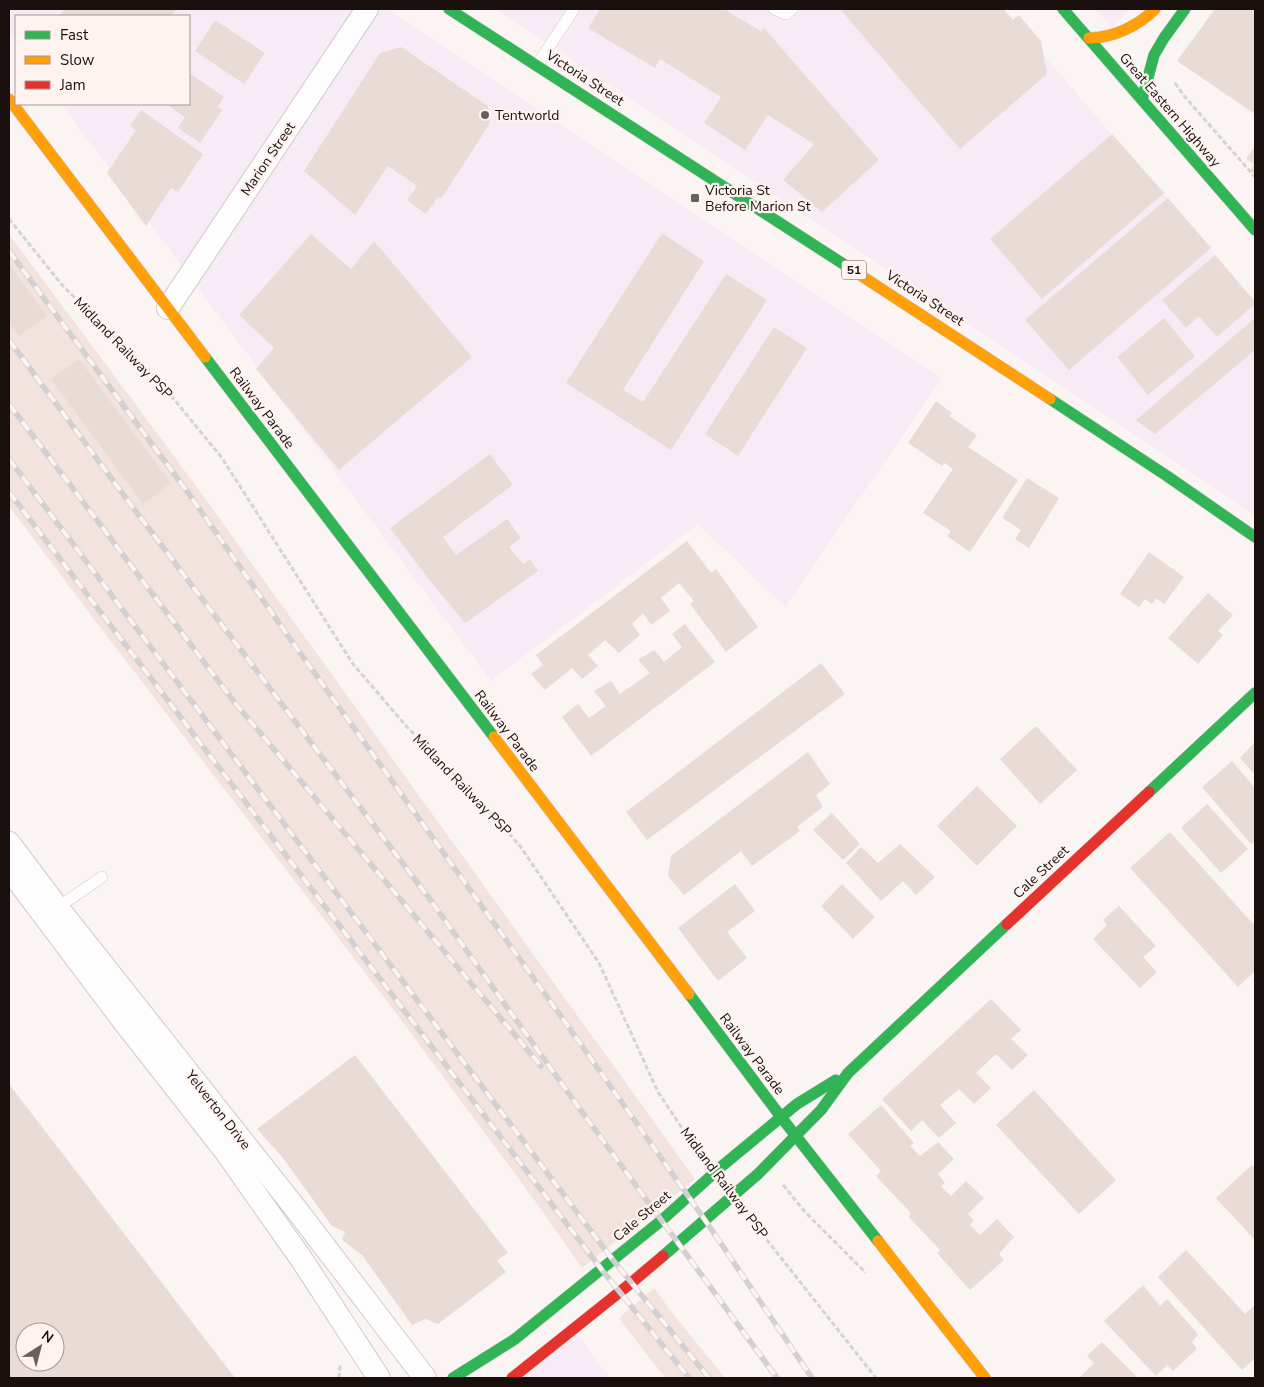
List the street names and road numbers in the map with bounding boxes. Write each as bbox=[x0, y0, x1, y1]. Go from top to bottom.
street label: Victoria Street bbox=[541, 45, 628, 110]
street label: Great Eastern Highway bbox=[1115, 49, 1225, 172]
street label: Marion Street bbox=[236, 118, 300, 200]
road number: 51 bbox=[842, 260, 866, 280]
street label: Victoria Street bbox=[881, 265, 968, 330]
street label: Midland Railway PSP bbox=[69, 293, 177, 403]
street label: Railway Parade bbox=[225, 363, 299, 453]
street label: Railway Parade bbox=[470, 686, 544, 776]
street label: Midland Railway PSP bbox=[408, 730, 516, 840]
street label: Cale Street bbox=[1009, 841, 1073, 903]
street label: Railway Parade bbox=[715, 1009, 789, 1099]
street label: Yelverton Drive bbox=[180, 1066, 255, 1154]
street label: Midland Railway PSP bbox=[676, 1123, 772, 1243]
street label: Cale Street bbox=[609, 1186, 675, 1246]

